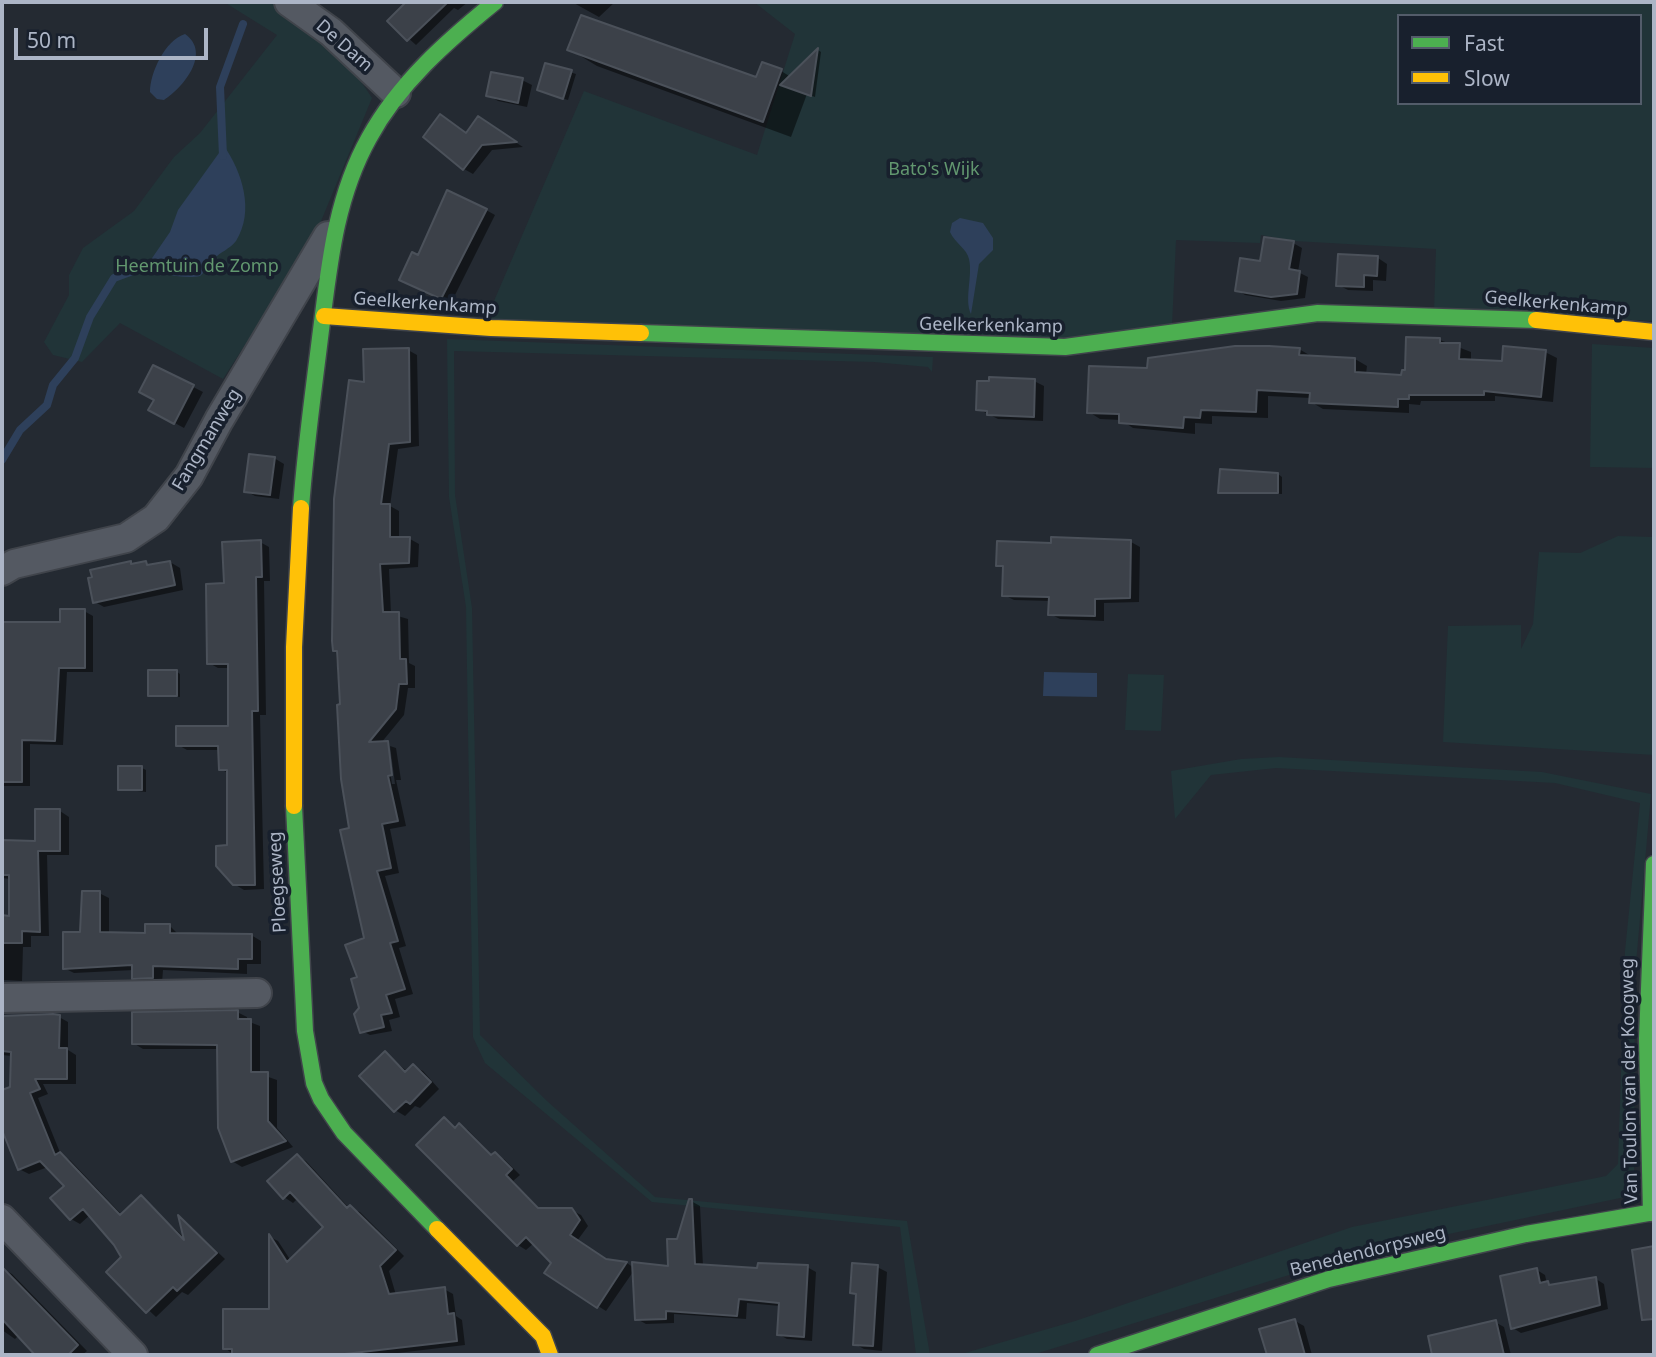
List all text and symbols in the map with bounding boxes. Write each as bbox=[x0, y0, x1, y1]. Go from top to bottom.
scale bar bbox=[18, 14, 212, 58]
legend bbox=[1397, 14, 1642, 105]
street label: De Dam bbox=[311, 16, 377, 76]
text: 50 m bbox=[27, 26, 76, 54]
text: Fast bbox=[1464, 29, 1504, 57]
text: Slow bbox=[1464, 64, 1510, 92]
park label: Bato's Wijk bbox=[888, 159, 980, 181]
park label: Heemtuin de Zomp bbox=[115, 256, 279, 278]
street label: Geelkerkenkamp bbox=[1483, 287, 1629, 321]
street label: Geelkerkenkamp bbox=[353, 288, 497, 320]
street label: Geelkerkenkamp bbox=[919, 314, 1063, 338]
street label: Fangmanweg bbox=[168, 385, 246, 495]
street label: Ploegseweg bbox=[265, 831, 291, 933]
street label: Van Toulon van der Koogweg bbox=[1617, 958, 1643, 1204]
street label: Benedendorpsweg bbox=[1288, 1222, 1448, 1282]

